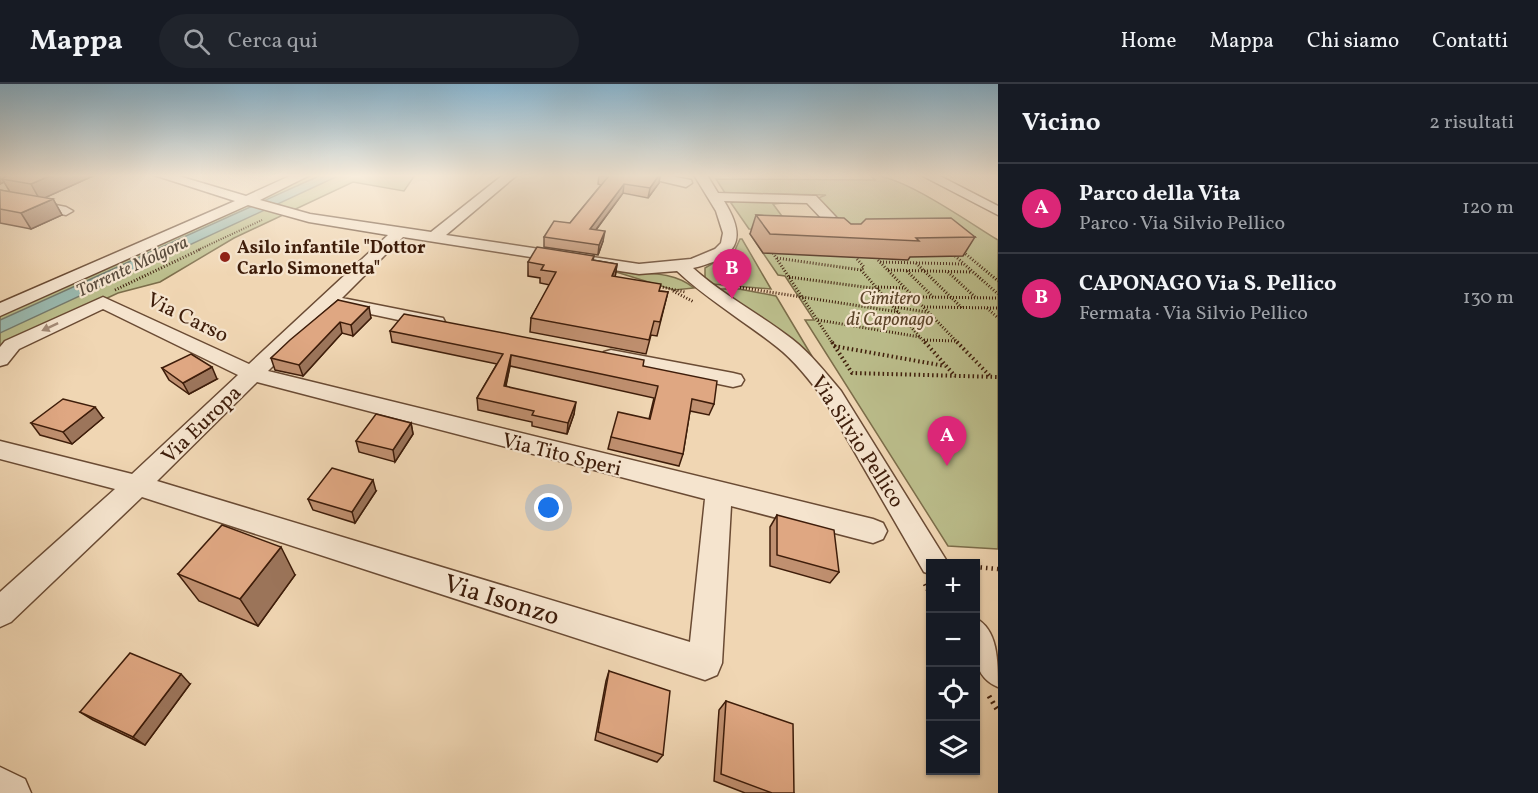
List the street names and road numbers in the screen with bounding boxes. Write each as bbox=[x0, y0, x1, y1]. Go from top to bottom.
street label: Via Carso bbox=[142, 286, 233, 351]
street label: Via Silvio Pellico bbox=[803, 370, 910, 514]
street label: Via Europa bbox=[156, 379, 249, 471]
street label: Via Tito Speri bbox=[499, 427, 625, 484]
street label: Via Isonzo bbox=[439, 566, 564, 636]

